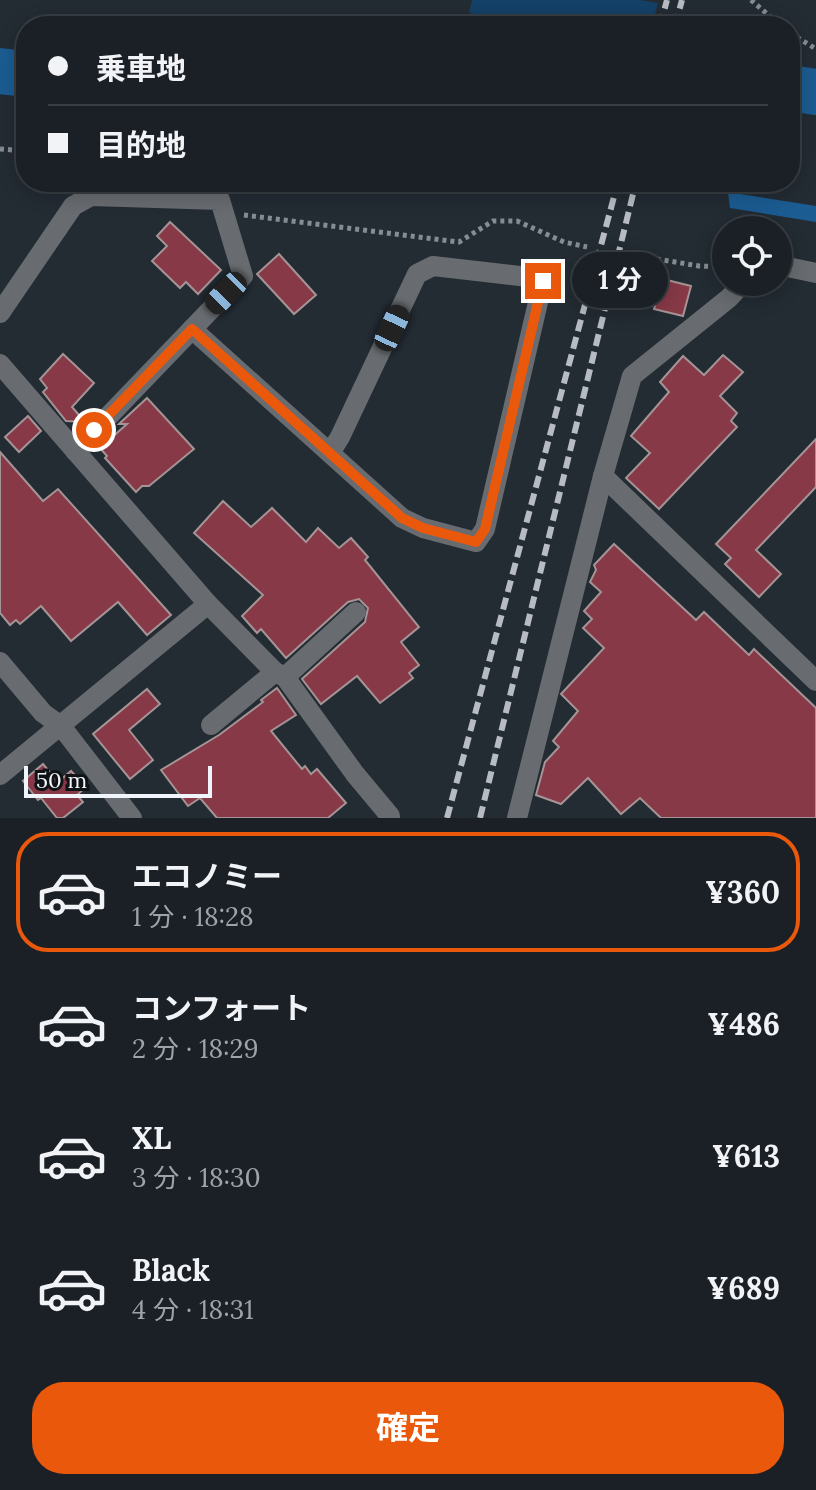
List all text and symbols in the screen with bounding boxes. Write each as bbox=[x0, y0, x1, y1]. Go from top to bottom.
text: 乗車地 bbox=[96, 49, 186, 87]
text: 目的地 bbox=[96, 126, 186, 164]
map controls bbox=[712, 216, 792, 296]
button: locate bbox=[712, 216, 792, 296]
callout: 1 分 bbox=[571, 253, 667, 309]
route end bbox=[525, 263, 561, 299]
text: 1 分 bbox=[598, 263, 642, 296]
car bbox=[201, 267, 251, 319]
car bbox=[371, 301, 413, 355]
route start bbox=[76, 412, 112, 448]
scale bar bbox=[24, 762, 212, 798]
text: 50 m bbox=[36, 766, 87, 794]
icon: car bbox=[36, 856, 108, 928]
text: エコノミー bbox=[132, 857, 282, 895]
text: ¥360 bbox=[705, 873, 780, 911]
text: 1 分 · 18:28 bbox=[132, 900, 254, 933]
icon: car bbox=[36, 988, 108, 1060]
text: コンフォート bbox=[132, 989, 311, 1027]
text: ¥486 bbox=[708, 1005, 780, 1043]
text: 2 分 · 18:29 bbox=[132, 1032, 259, 1065]
text: XL bbox=[132, 1119, 171, 1157]
icon: car bbox=[36, 1120, 108, 1192]
text: ¥613 bbox=[712, 1137, 780, 1175]
text: 3 分 · 18:30 bbox=[132, 1161, 261, 1194]
text: Black bbox=[132, 1251, 210, 1289]
icon: car bbox=[36, 1252, 108, 1324]
text: ¥689 bbox=[707, 1269, 780, 1307]
text: 4 分 · 18:31 bbox=[132, 1293, 254, 1326]
button: 確定 bbox=[32, 1382, 784, 1474]

